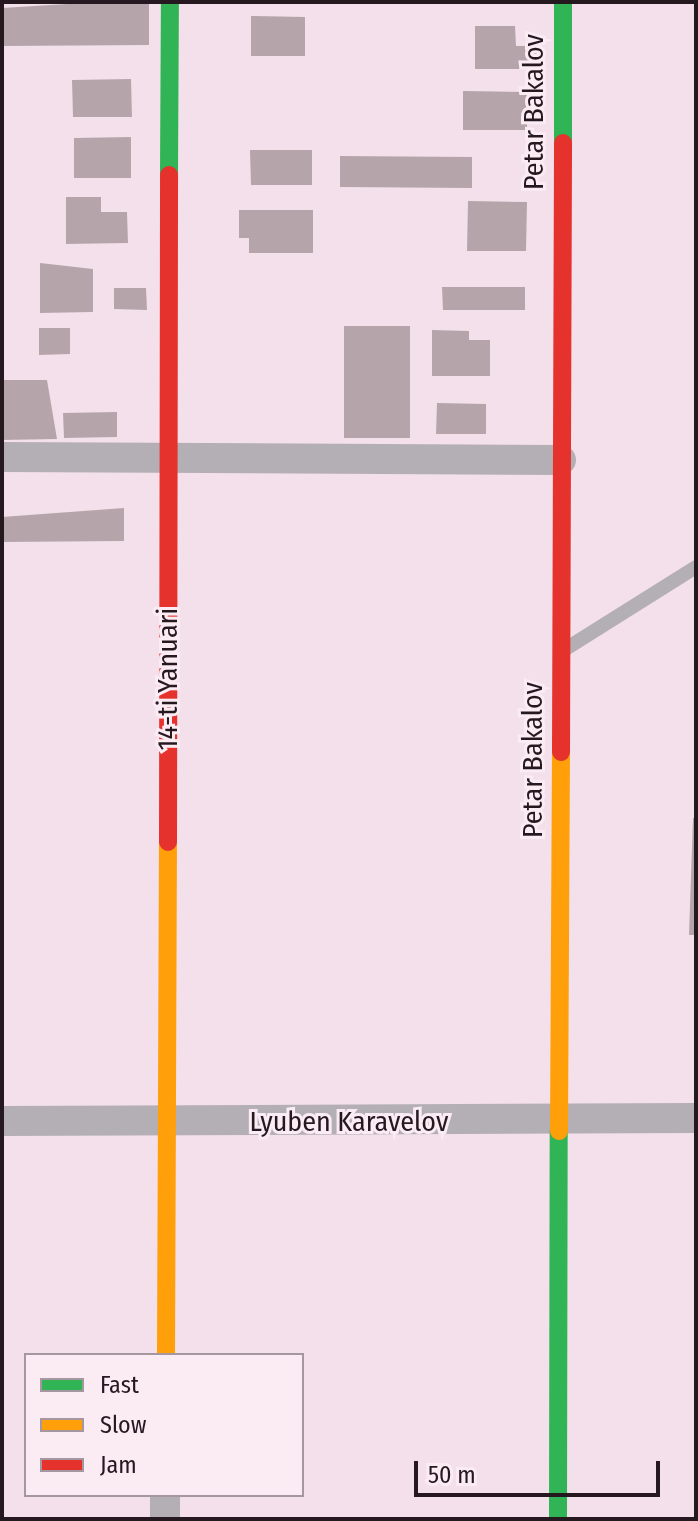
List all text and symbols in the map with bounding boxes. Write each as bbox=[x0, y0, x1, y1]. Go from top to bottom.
street label: Petar Bakalov bbox=[517, 34, 551, 190]
street label: 14-ti Yanuari bbox=[151, 608, 185, 750]
street label: Petar Bakalov bbox=[516, 682, 550, 838]
street label: Lyuben Karavelov bbox=[250, 1105, 448, 1139]
legend bbox=[24, 1353, 304, 1497]
text: Fast bbox=[100, 1371, 139, 1399]
text: Slow bbox=[100, 1411, 146, 1439]
scale bar bbox=[418, 1445, 664, 1495]
text: Jam bbox=[100, 1451, 137, 1479]
text: 50 m bbox=[428, 1461, 476, 1489]

